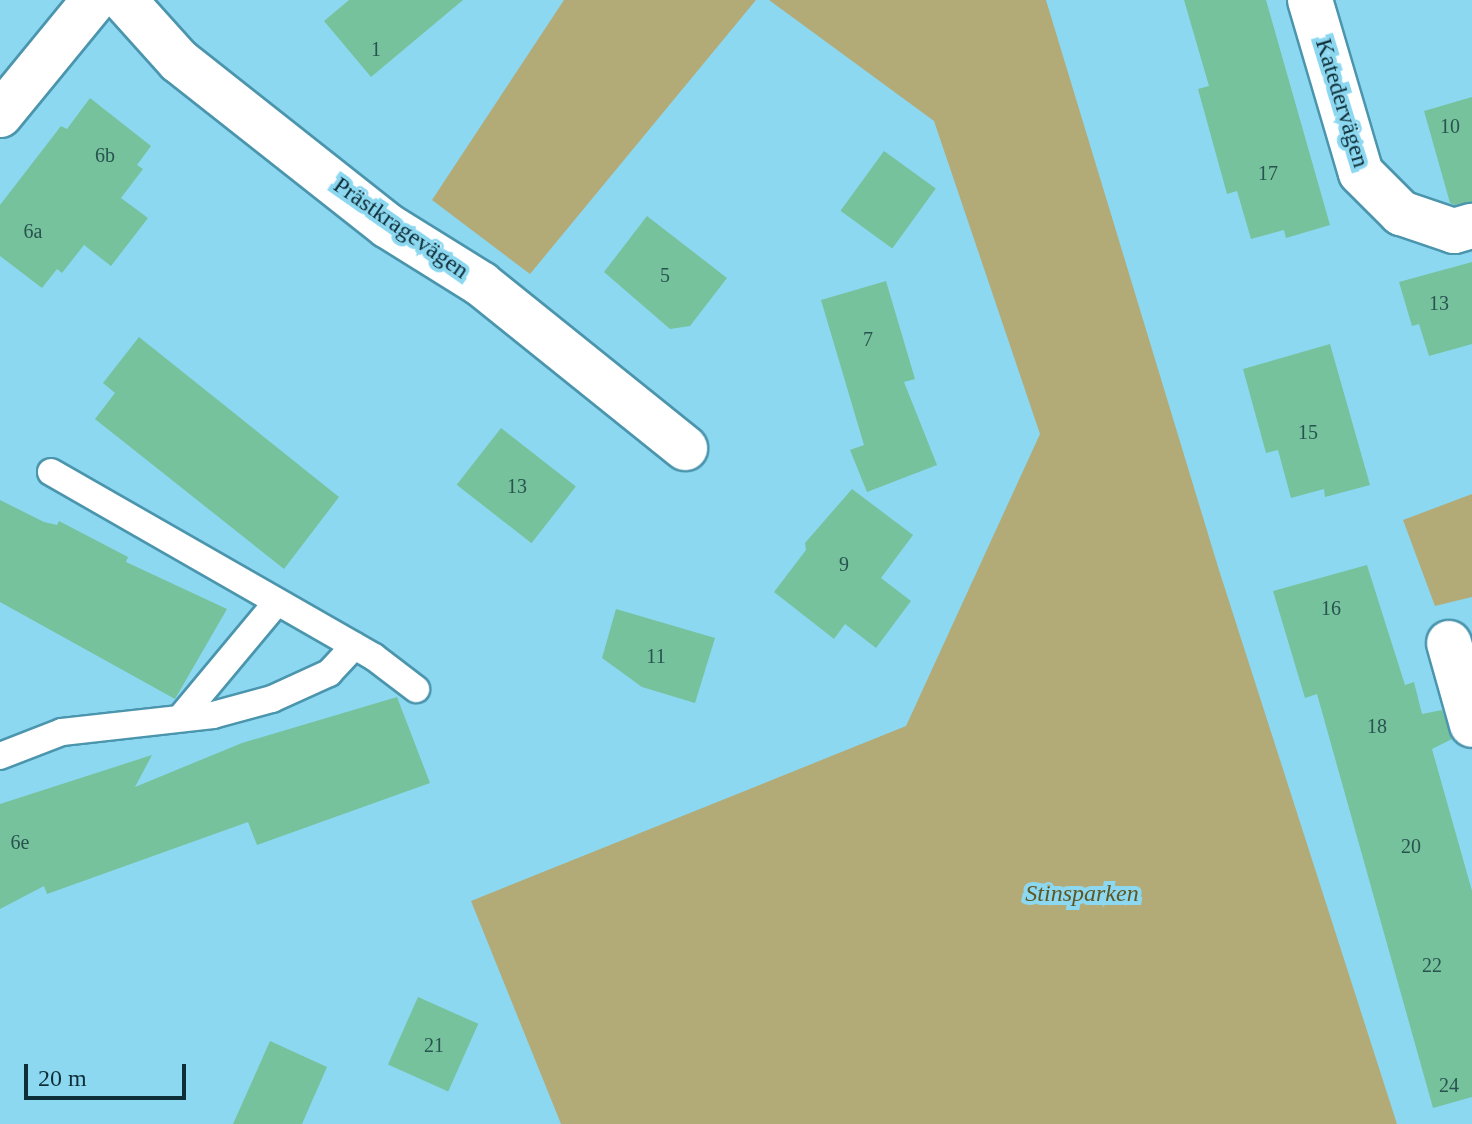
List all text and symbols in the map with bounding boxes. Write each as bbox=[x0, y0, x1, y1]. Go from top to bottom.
street label: Katedervägen bbox=[1309, 35, 1375, 171]
house number: 1 bbox=[371, 37, 381, 61]
house number: 10 bbox=[1440, 114, 1460, 138]
house number: 6b bbox=[95, 143, 115, 167]
house number: 17 bbox=[1258, 161, 1278, 185]
street label: Prästkragevägen bbox=[328, 171, 474, 285]
house number: 6a bbox=[24, 219, 42, 243]
house number: 5 bbox=[660, 263, 670, 287]
house number: 13 bbox=[1429, 291, 1449, 315]
house number: 7 bbox=[863, 327, 873, 351]
house number: 15 bbox=[1298, 420, 1318, 444]
house number: 13 bbox=[507, 474, 527, 498]
house number: 9 bbox=[839, 552, 849, 576]
house number: 16 bbox=[1321, 596, 1341, 620]
house number: 11 bbox=[646, 644, 666, 668]
house number: 18 bbox=[1367, 714, 1387, 738]
house number: 6e bbox=[11, 830, 29, 854]
house number: 20 bbox=[1401, 834, 1421, 858]
park label: Stinsparken bbox=[1025, 880, 1139, 908]
house number: 22 bbox=[1422, 953, 1442, 977]
house number: 21 bbox=[424, 1033, 444, 1057]
scale bar bbox=[28, 1048, 190, 1098]
text: 20 m bbox=[38, 1065, 87, 1091]
house number: 24 bbox=[1439, 1073, 1459, 1097]

